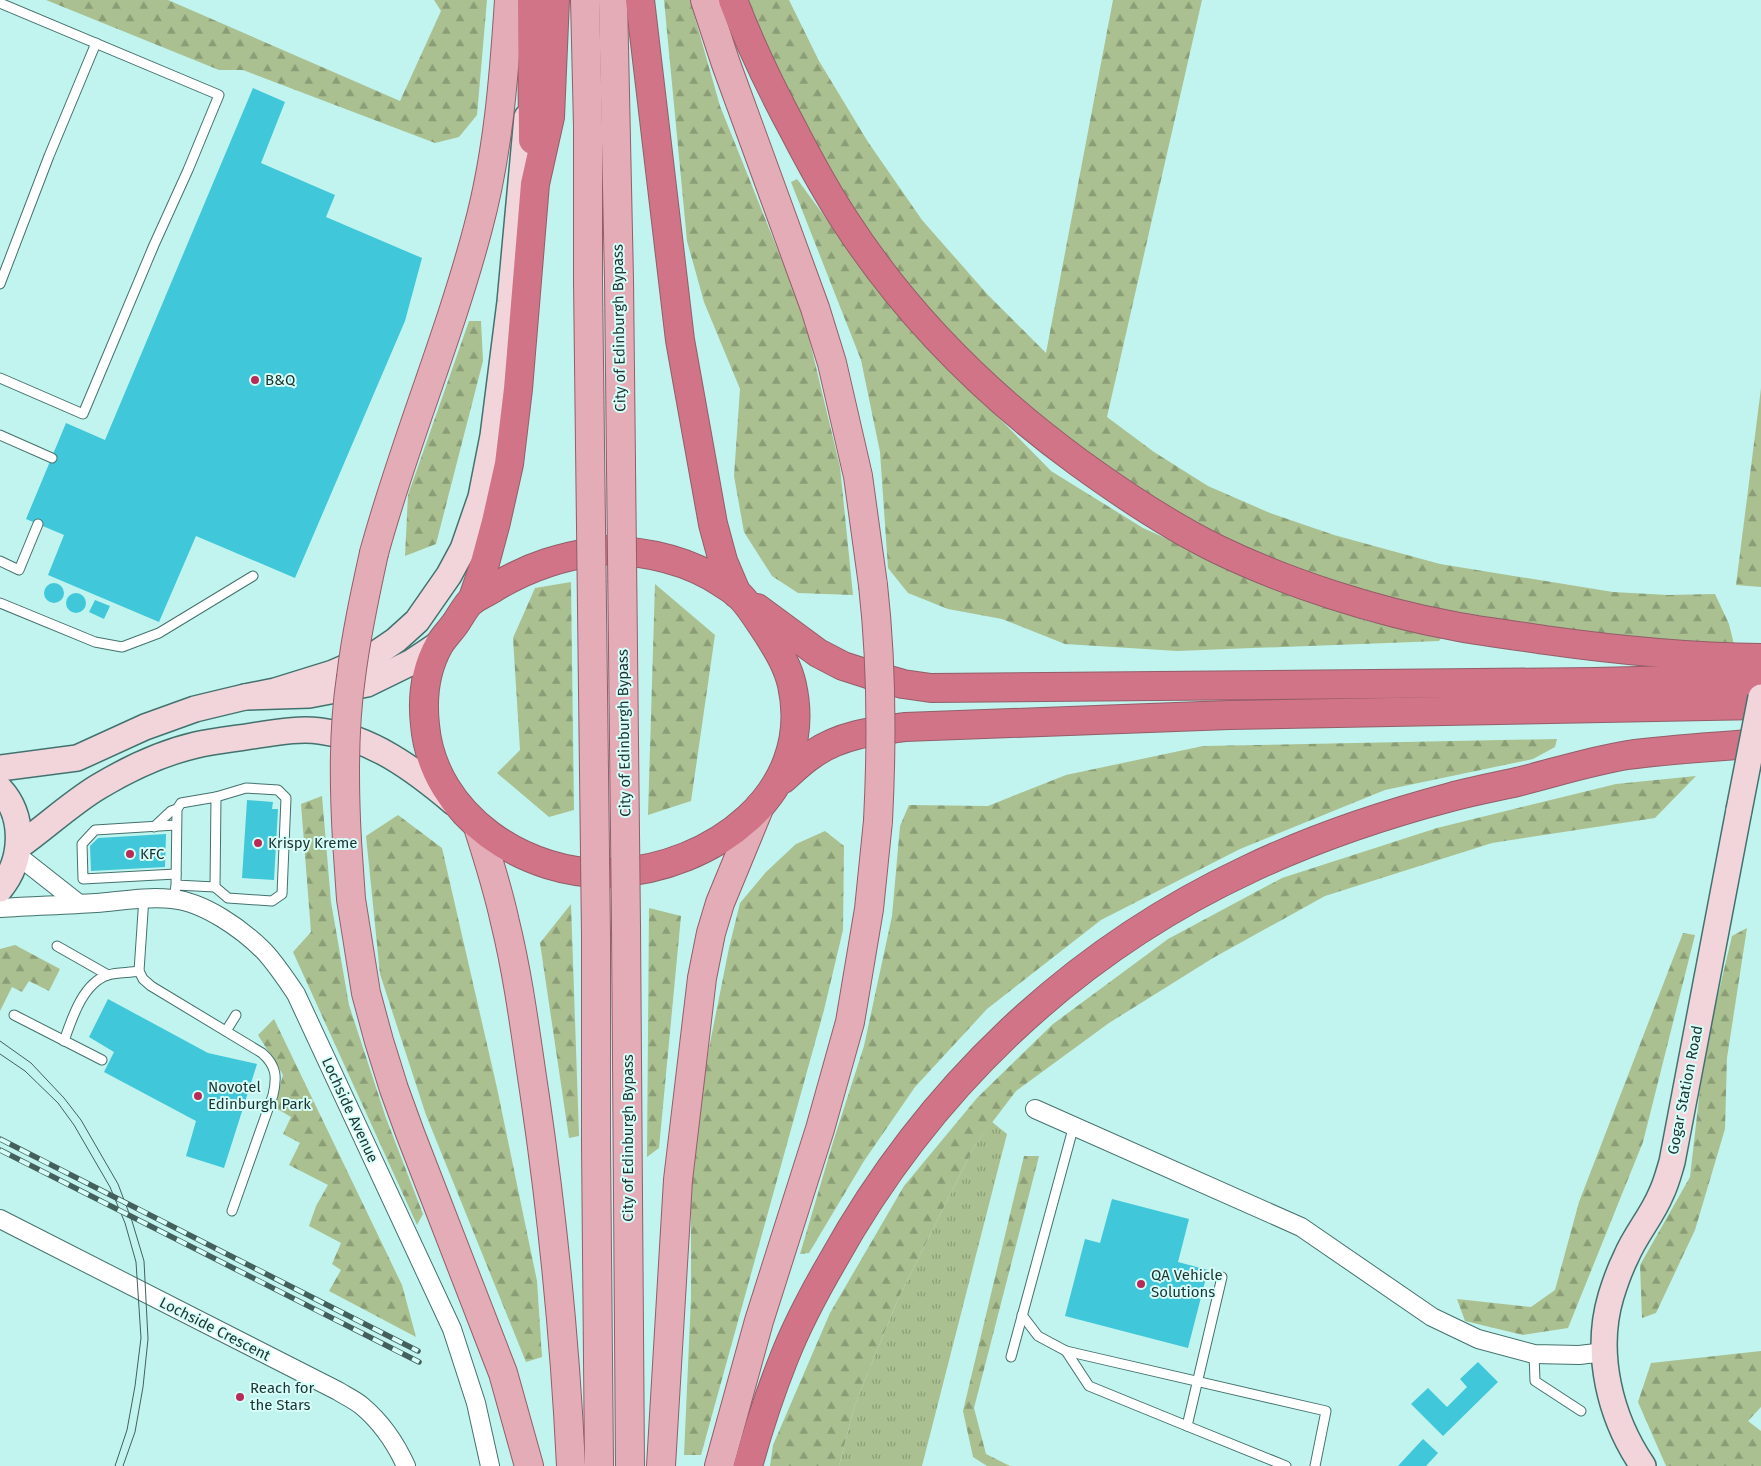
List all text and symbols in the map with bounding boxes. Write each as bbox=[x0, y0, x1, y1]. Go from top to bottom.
street label: City of Edinburgh Bypass bbox=[609, 244, 629, 412]
place label: B&Q bbox=[265, 371, 295, 389]
marker: B&Q bbox=[249, 374, 261, 386]
street label: City of Edinburgh Bypass bbox=[614, 649, 634, 817]
place label: Krispy Kreme bbox=[268, 834, 357, 852]
marker: Krispy Kreme bbox=[252, 837, 264, 849]
place label: KFC bbox=[140, 845, 165, 863]
marker: KFC bbox=[124, 848, 136, 860]
street label: Gogar Station Road bbox=[1664, 1024, 1706, 1156]
street label: City of Edinburgh Bypass bbox=[619, 1054, 637, 1222]
street label: Lochside Avenue bbox=[318, 1055, 382, 1165]
place label: Novotel Edinburgh Park bbox=[208, 1078, 311, 1113]
marker: Novotel Edinburgh Park bbox=[192, 1090, 204, 1102]
place label: QA Vehicle Solutions bbox=[1151, 1266, 1223, 1301]
marker: QA Vehicle Solutions bbox=[1135, 1278, 1147, 1290]
street label: Lochside Crescent bbox=[157, 1293, 274, 1365]
place label: Reach for the Stars bbox=[250, 1379, 315, 1414]
marker: Reach for the Stars bbox=[234, 1391, 246, 1403]

